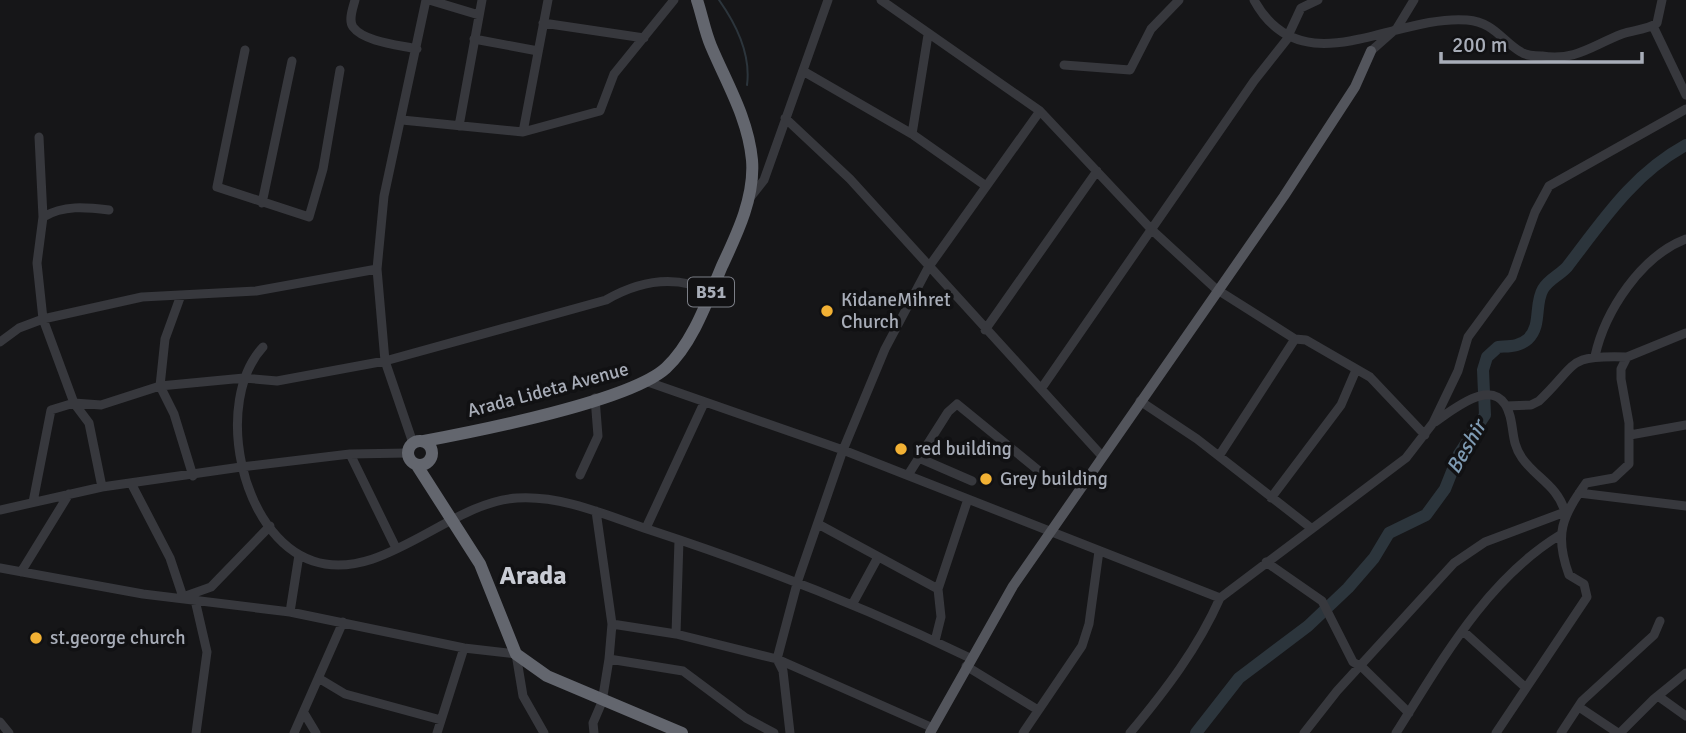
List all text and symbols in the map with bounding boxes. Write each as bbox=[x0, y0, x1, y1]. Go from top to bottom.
scale bar bbox=[1441, 21, 1642, 65]
text: 200 m bbox=[1452, 32, 1507, 58]
road number: B51 bbox=[688, 278, 734, 306]
place label: KidaneMihret Church bbox=[841, 288, 951, 334]
marker: KidaneMihret Church bbox=[819, 303, 835, 319]
street label: Arada Lideta Avenue bbox=[465, 357, 631, 423]
water label: Beshir bbox=[1440, 413, 1493, 478]
place label: red building bbox=[915, 437, 1012, 461]
marker: red building bbox=[893, 441, 909, 457]
place label: Grey building bbox=[1000, 467, 1108, 491]
marker: Grey building bbox=[978, 471, 994, 487]
district label: Arada bbox=[499, 560, 567, 592]
place label: st.george church bbox=[50, 626, 186, 650]
marker: st.george church bbox=[28, 630, 44, 646]

